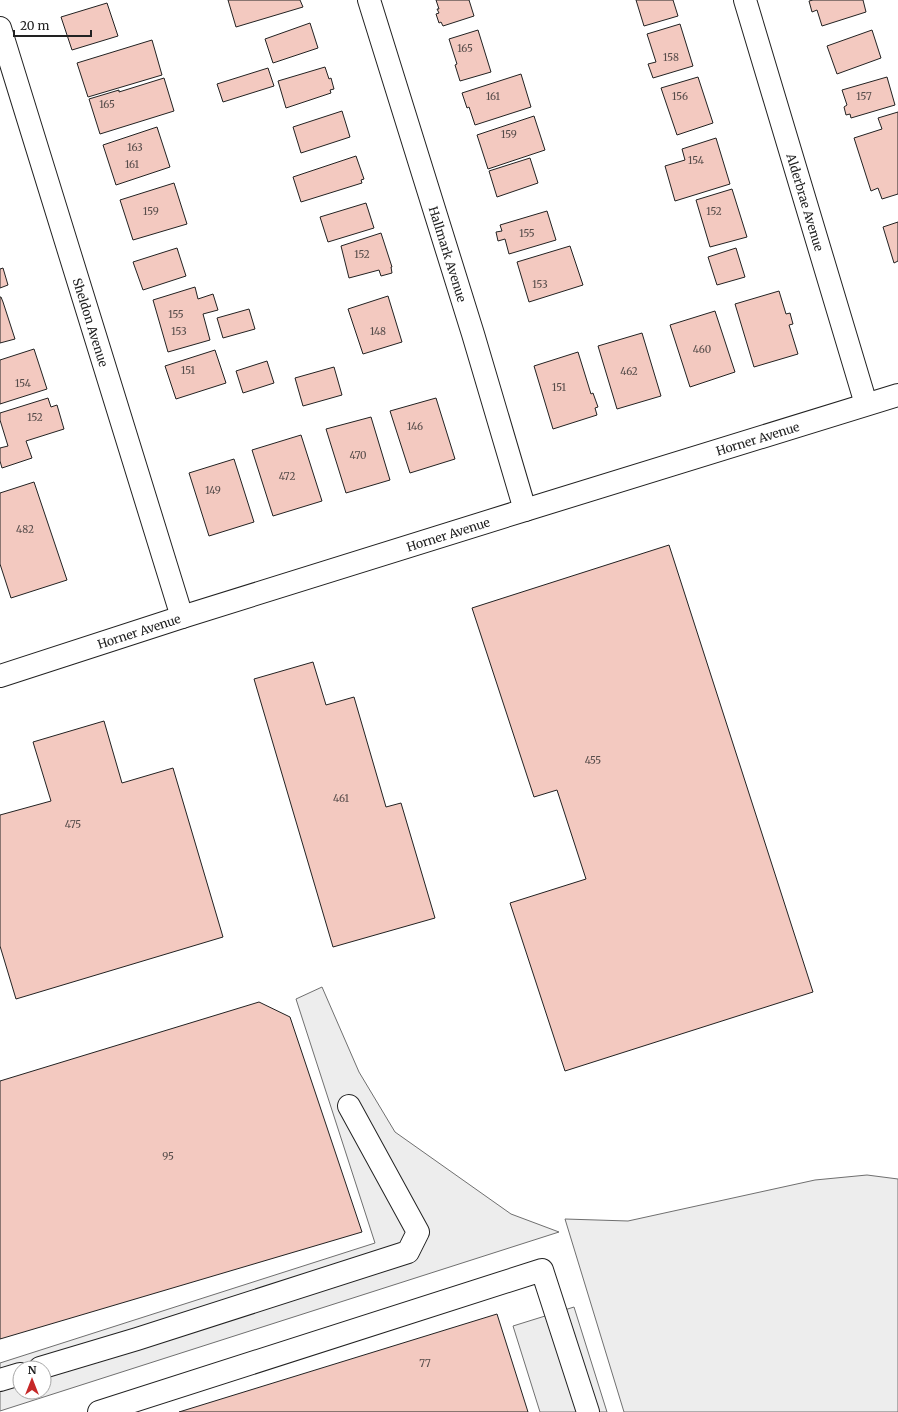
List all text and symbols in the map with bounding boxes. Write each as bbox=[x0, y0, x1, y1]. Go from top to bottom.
scale bar bbox=[14, 12, 91, 38]
text: 20 m bbox=[20, 18, 49, 33]
house number: 165 bbox=[457, 42, 473, 55]
house number: 158 bbox=[663, 51, 679, 64]
house number: 161 bbox=[486, 90, 500, 103]
house number: 156 bbox=[672, 90, 688, 103]
house number: 157 bbox=[856, 90, 872, 103]
house number: 165 bbox=[99, 98, 115, 111]
house number: 159 bbox=[501, 128, 517, 141]
house number: 163 bbox=[127, 141, 143, 154]
street label: Alderbrae Avenue bbox=[784, 150, 827, 253]
house number: 154 bbox=[688, 154, 704, 167]
house number: 161 bbox=[125, 158, 139, 171]
street label: Hallmark Avenue bbox=[426, 204, 470, 304]
house number: 159 bbox=[143, 205, 159, 218]
house number: 152 bbox=[706, 205, 722, 218]
house number: 155 bbox=[519, 227, 535, 240]
house number: 152 bbox=[354, 248, 370, 261]
street label: Sheldon Avenue bbox=[70, 276, 112, 369]
house number: 153 bbox=[532, 278, 548, 291]
house number: 155 bbox=[168, 308, 184, 321]
house number: 153 bbox=[171, 325, 187, 338]
house number: 148 bbox=[370, 325, 386, 338]
house number: 460 bbox=[693, 343, 711, 356]
house number: 151 bbox=[181, 364, 195, 377]
house number: 462 bbox=[620, 365, 638, 378]
house number: 154 bbox=[15, 377, 31, 390]
house number: 151 bbox=[552, 381, 566, 394]
house number: 152 bbox=[27, 411, 43, 424]
street label: Horner Avenue bbox=[714, 418, 801, 458]
house number: 146 bbox=[407, 420, 423, 433]
house number: 470 bbox=[349, 449, 367, 462]
house number: 472 bbox=[279, 470, 295, 483]
house number: 149 bbox=[205, 484, 221, 497]
street label: Horner Avenue bbox=[405, 514, 492, 554]
house number: 482 bbox=[16, 523, 34, 536]
street label: Horner Avenue bbox=[95, 611, 182, 651]
house number: 455 bbox=[585, 754, 601, 767]
house number: 461 bbox=[333, 792, 349, 805]
house number: 475 bbox=[65, 818, 81, 831]
house number: 95 bbox=[162, 1150, 174, 1163]
house number: 77 bbox=[419, 1357, 431, 1370]
north arrow bbox=[12, 1360, 52, 1400]
text: N bbox=[28, 1363, 37, 1377]

